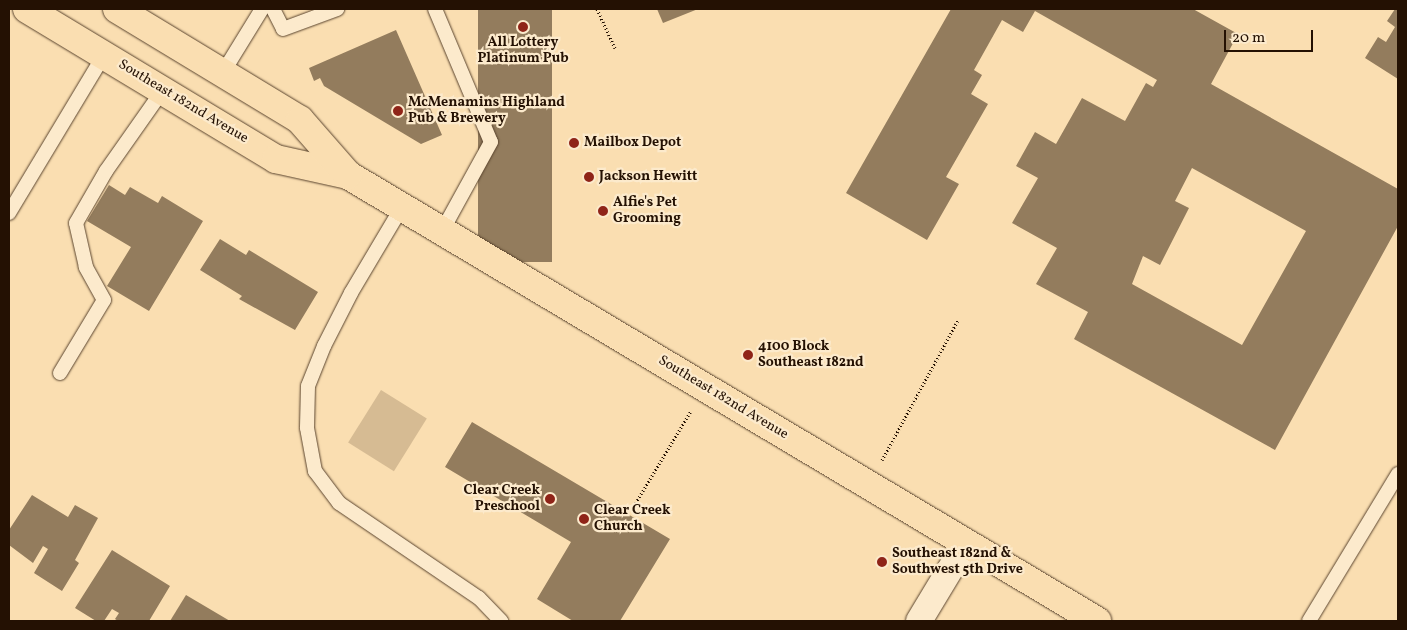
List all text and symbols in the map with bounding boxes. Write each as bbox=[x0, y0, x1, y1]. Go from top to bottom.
scale bar bbox=[1227, 20, 1316, 52]
marker: All Lottery Platinum Pub bbox=[517, 21, 529, 33]
text: 20 m bbox=[1232, 28, 1265, 49]
place label: All Lottery Platinum Pub bbox=[477, 35, 569, 68]
street label: Southeast 182nd Avenue bbox=[115, 57, 251, 147]
place label: McMenamins Highland Pub & Brewery bbox=[408, 95, 565, 128]
marker: McMenamins Highland Pub & Brewery bbox=[392, 105, 404, 117]
place label: Mailbox Depot bbox=[584, 135, 681, 151]
marker: Mailbox Depot bbox=[568, 137, 580, 149]
place label: Jackson Hewitt bbox=[599, 169, 697, 185]
marker: Jackson Hewitt bbox=[583, 171, 595, 183]
place label: Alfie's Pet Grooming bbox=[613, 195, 681, 228]
marker: Alfie's Pet Grooming bbox=[597, 205, 609, 217]
place label: 4100 Block Southeast 182nd bbox=[758, 339, 864, 372]
marker: 4100 Block Southeast 182nd bbox=[742, 349, 754, 361]
street label: Southeast 182nd Avenue bbox=[655, 353, 791, 443]
place label: Clear Creek Preschool bbox=[464, 483, 540, 516]
marker: Clear Creek Preschool bbox=[544, 493, 556, 505]
place label: Clear Creek Church bbox=[594, 503, 670, 536]
marker: Clear Creek Church bbox=[578, 513, 590, 525]
place label: Southeast 182nd & Southwest 5th Drive bbox=[892, 546, 1023, 578]
marker: Southeast 182nd & Southwest 5th Drive bbox=[876, 556, 888, 568]

